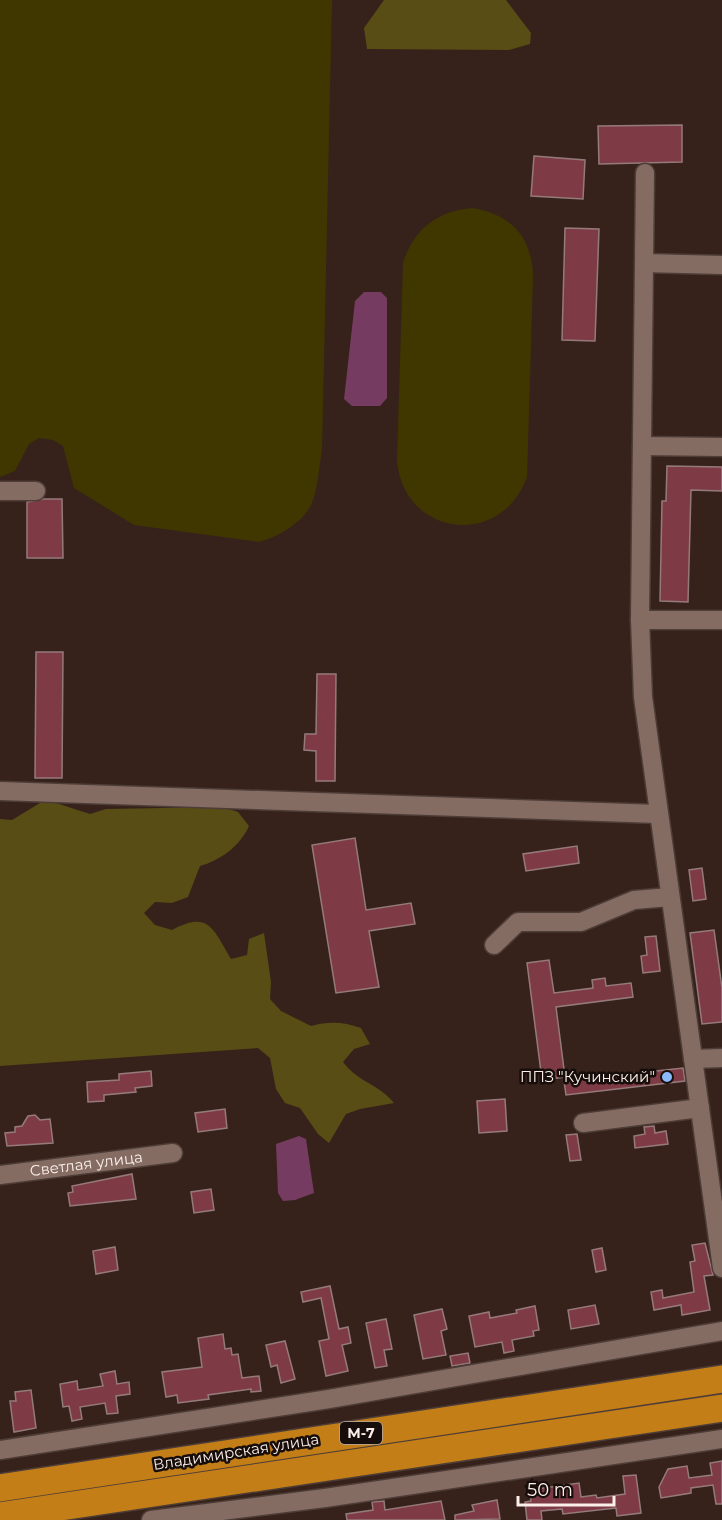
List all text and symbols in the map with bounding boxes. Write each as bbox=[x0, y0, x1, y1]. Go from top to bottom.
place label: ППЗ "Кучинский" bbox=[520, 1067, 655, 1086]
marker: ППЗ "Кучинский" bbox=[660, 1070, 674, 1084]
street label: Светлая улица bbox=[29, 1147, 144, 1180]
road number: М-7 bbox=[340, 1422, 382, 1444]
street label: Владимирская улица bbox=[152, 1429, 320, 1474]
scale bar bbox=[518, 1469, 614, 1507]
text: 50 m bbox=[527, 1479, 573, 1501]

